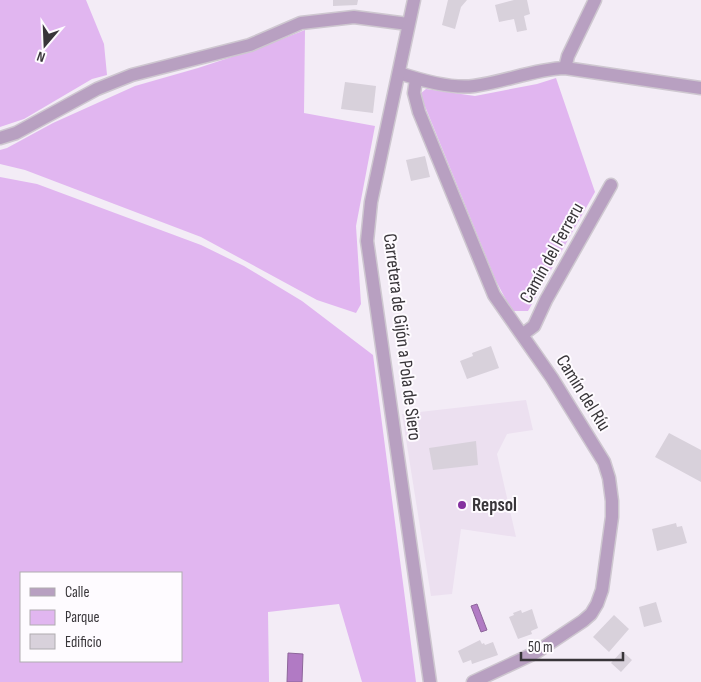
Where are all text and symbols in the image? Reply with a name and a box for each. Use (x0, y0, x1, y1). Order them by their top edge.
north arrow (20, 20, 70, 70)
text: N (35, 48, 47, 66)
street label: Camín del Ferreru (515, 199, 589, 307)
street label: Carretera de Gijón a Pola de Siero (378, 232, 426, 442)
street label: Camín del Ríu (551, 351, 615, 435)
place label: Repsol (472, 494, 517, 517)
marker: Repsol (456, 499, 468, 511)
legend (20, 572, 182, 662)
text: Calle (65, 583, 89, 602)
text: Parque (65, 608, 100, 627)
scale bar (521, 630, 624, 662)
text: Edificio (65, 633, 102, 652)
text: 50 m (528, 638, 553, 657)

